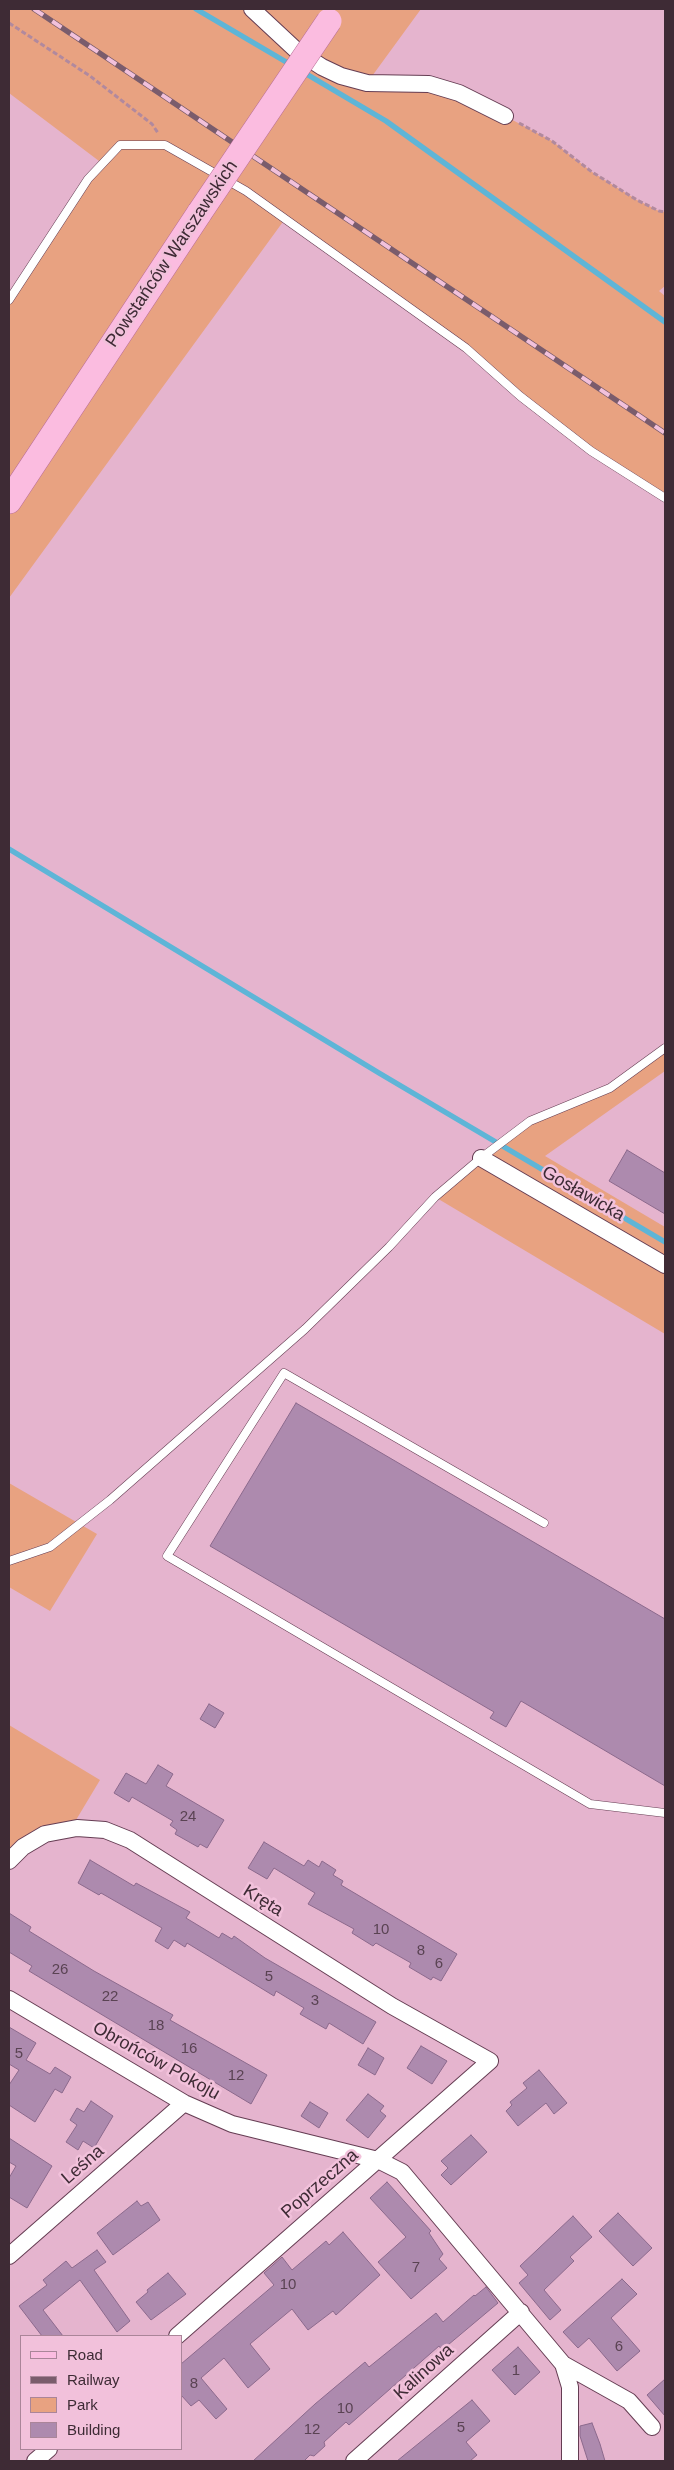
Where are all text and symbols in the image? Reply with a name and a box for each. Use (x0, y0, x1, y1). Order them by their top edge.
street label: Powstańców Warszawskich (101, 157, 243, 351)
street label: Gosławicka (538, 1162, 628, 1226)
house number: 24 (180, 1808, 196, 1826)
street label: Kręta (239, 1880, 287, 1922)
house number: 10 (373, 1921, 389, 1939)
house number: 8 (417, 1942, 425, 1960)
house number: 6 (435, 1955, 443, 1973)
house number: 26 (52, 1961, 68, 1979)
house number: 5 (265, 1968, 273, 1986)
house number: 22 (102, 1988, 118, 2006)
house number: 3 (311, 1992, 319, 2010)
street label: Obrońców Pokoju (89, 2017, 223, 2105)
house number: 18 (148, 2017, 164, 2035)
house number: 16 (181, 2040, 197, 2058)
house number: 5 (15, 2045, 23, 2063)
house number: 12 (228, 2067, 244, 2085)
street label: Leśna (57, 2141, 109, 2189)
street label: Poprzeczna (277, 2145, 363, 2223)
house number: 7 (412, 2259, 420, 2277)
house number: 10 (280, 2276, 296, 2294)
legend (20, 2335, 182, 2450)
house number: 6 (615, 2338, 623, 2356)
street label: Kalinowa (390, 2340, 458, 2404)
text: Road (67, 2346, 103, 2363)
house number: 1 (512, 2362, 520, 2380)
text: Railway (67, 2371, 120, 2388)
house number: 8 (190, 2375, 198, 2393)
text: Park (67, 2396, 98, 2413)
house number: 10 (337, 2400, 353, 2418)
house number: 5 (457, 2419, 465, 2437)
text: Building (67, 2421, 120, 2438)
house number: 12 (304, 2421, 320, 2439)

